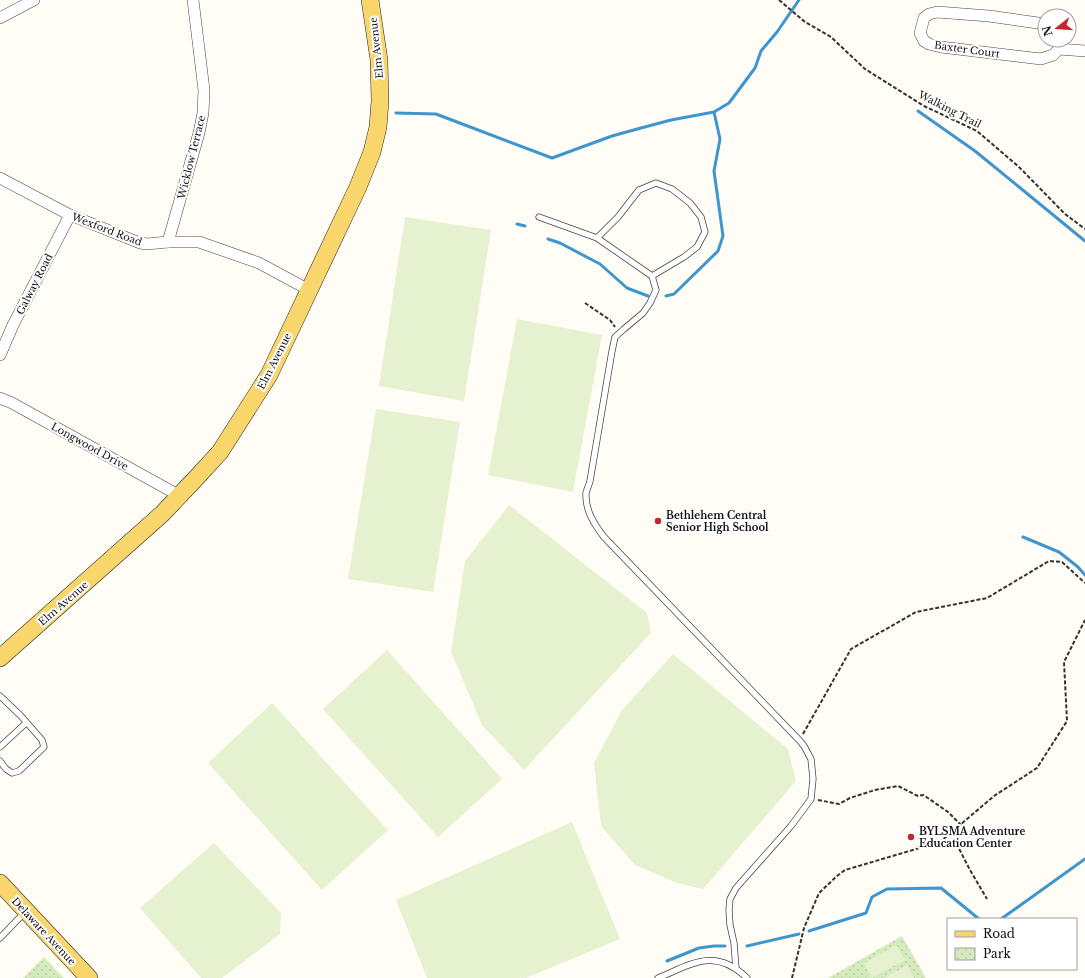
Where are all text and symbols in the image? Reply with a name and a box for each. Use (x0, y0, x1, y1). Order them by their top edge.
north arrow (1037, 8, 1077, 48)
street label: Elm Avenue (367, 16, 386, 79)
text: N (1039, 23, 1056, 38)
street label: Baxter Court (933, 38, 1001, 61)
street label: Walking Trail (915, 88, 983, 131)
street label: Wicklow Terrace (175, 114, 208, 201)
street label: Wexford Road (69, 210, 144, 249)
street label: Galway Road (14, 251, 56, 317)
street label: Elm Avenue (255, 331, 294, 392)
street label: Longwood Drive (49, 420, 131, 473)
place label: Bethlehem Central Senior High School (666, 509, 769, 534)
marker: Bethlehem Central Senior High School (653, 516, 663, 526)
street label: Elm Avenue (36, 578, 91, 629)
place label: BYLSMA Adventure Education Center (919, 825, 1026, 850)
marker: BYLSMA Adventure Education Center (906, 832, 916, 842)
street label: Delaware Avenue (9, 895, 79, 968)
legend (947, 918, 1077, 970)
text: Road (983, 926, 1015, 941)
text: Park (983, 946, 1011, 961)

